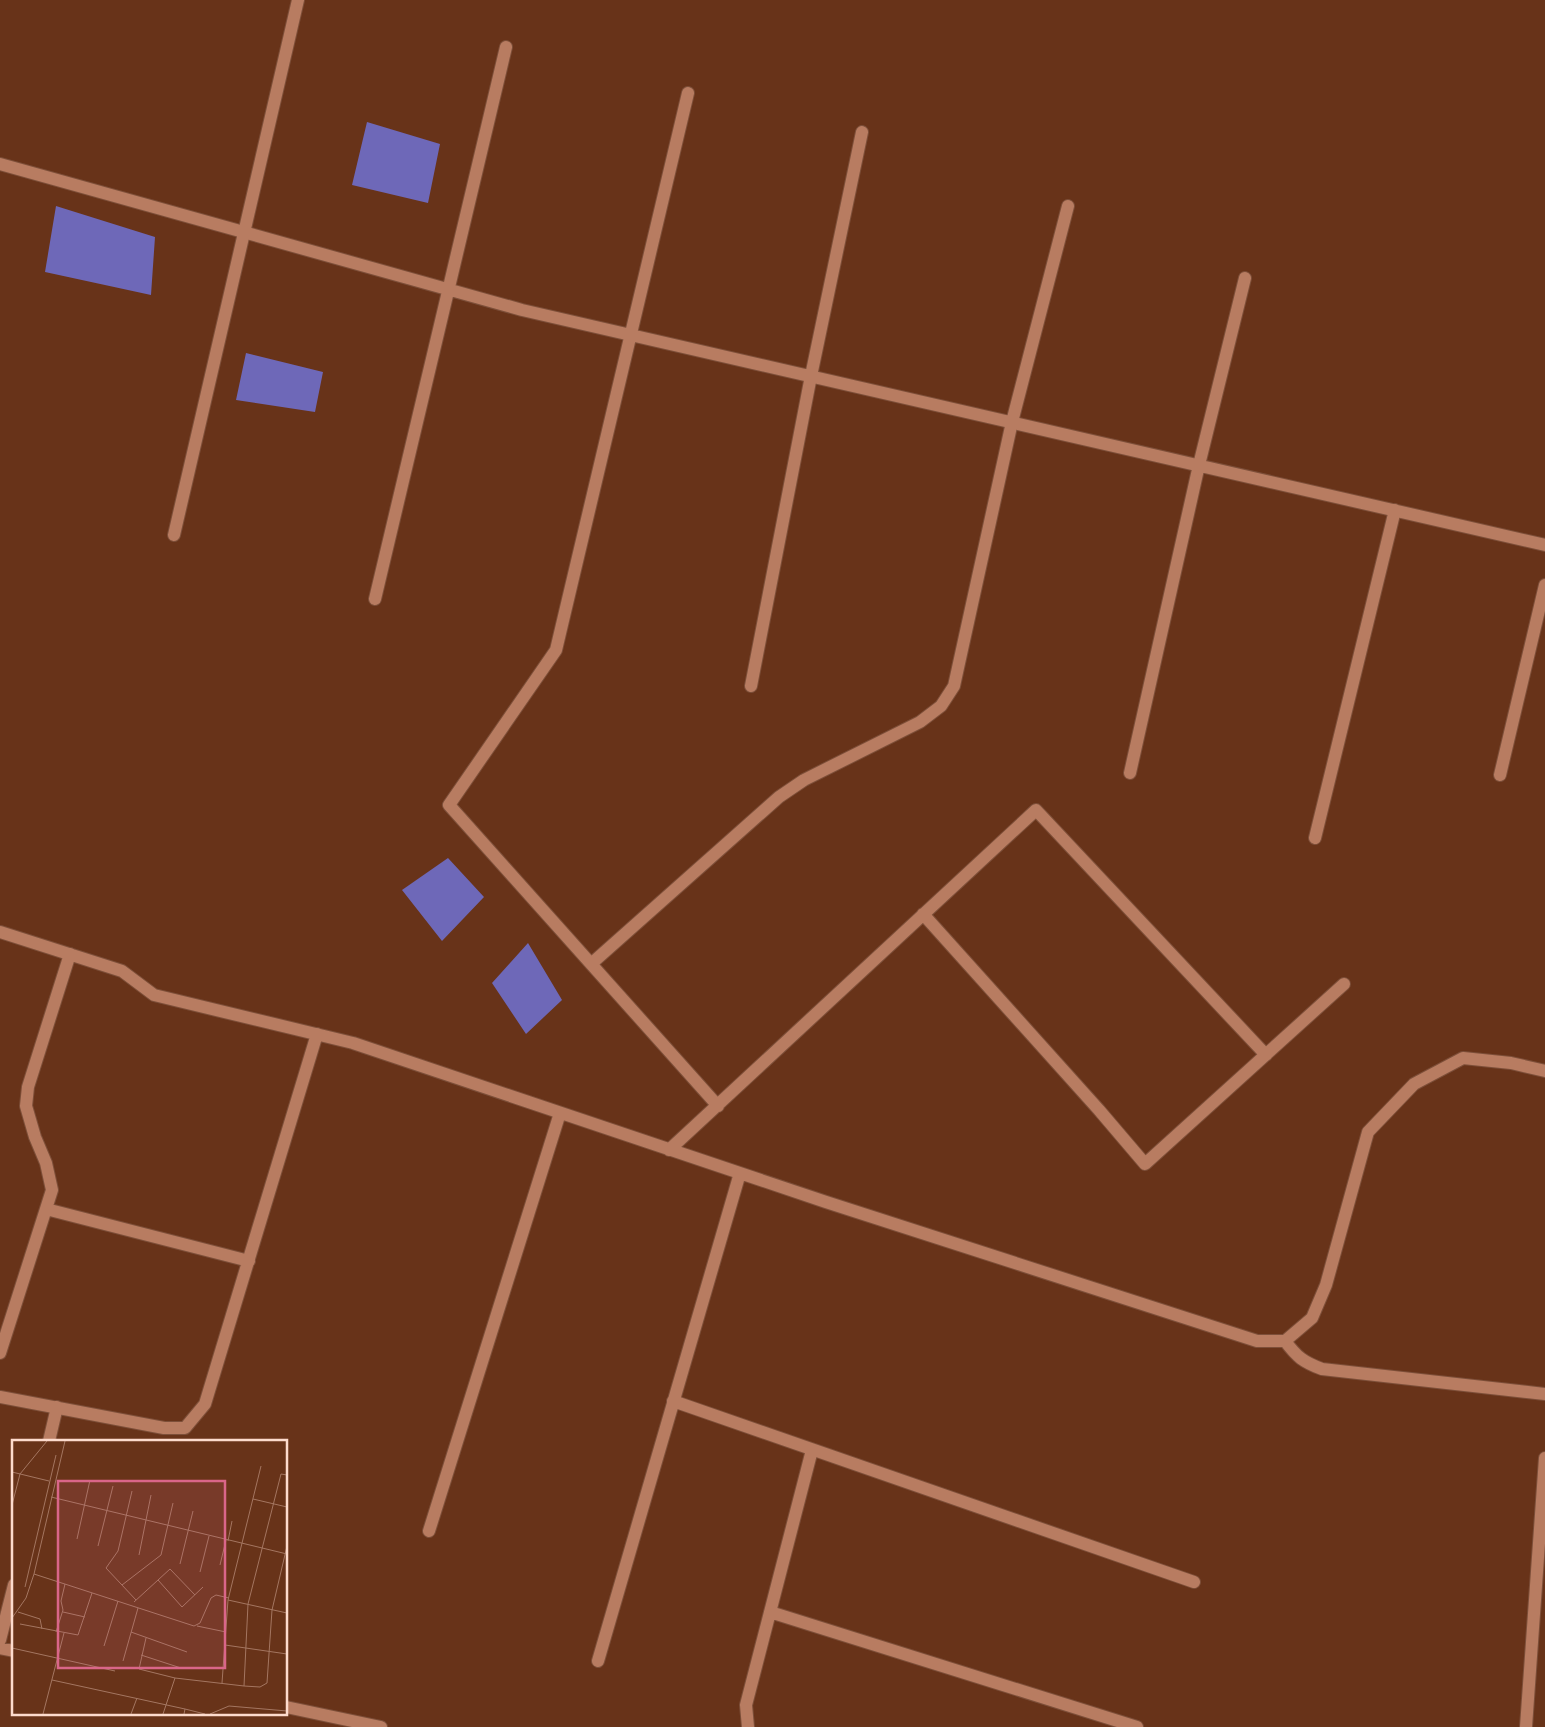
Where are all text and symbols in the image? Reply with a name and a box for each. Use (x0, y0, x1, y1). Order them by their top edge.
inset map (12, 1440, 288, 1714)

